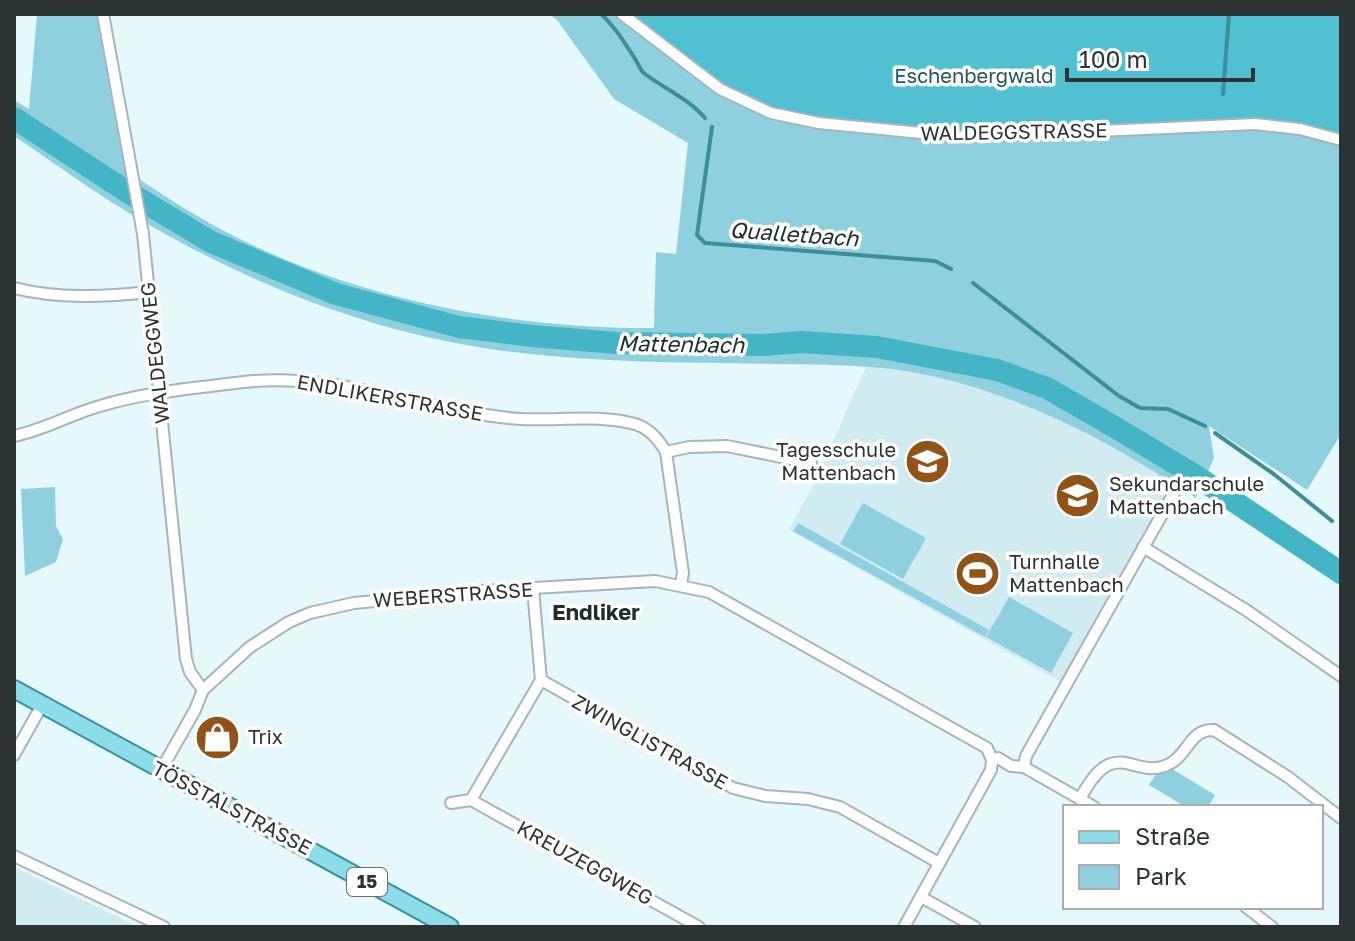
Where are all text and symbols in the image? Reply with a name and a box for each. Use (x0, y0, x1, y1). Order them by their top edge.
scale bar (1067, 32, 1253, 82)
text: 100 m (1079, 44, 1148, 73)
park label: Eschenbergwald (894, 63, 1054, 87)
street label: WALDEGGSTRASSE (920, 117, 1108, 145)
water label: Qualletbach (729, 216, 861, 252)
street label: WALDEGGWEG (135, 281, 173, 425)
water label: Mattenbach (618, 329, 746, 358)
street label: ENDLIKERSTRASSE (295, 369, 485, 425)
place label: Tagesschule Mattenbach (776, 437, 896, 484)
school or university icon: Tagesschule Mattenbach (903, 437, 951, 485)
school or university icon: Sekundarschule Mattenbach (1054, 471, 1102, 519)
place label: Sekundarschule Mattenbach (1109, 471, 1264, 518)
place label: Turnhalle Mattenbach (1009, 549, 1124, 596)
sports icon: Turnhalle Mattenbach (954, 550, 1002, 598)
street label: WEBERSTRASSE (372, 576, 534, 612)
district label: Endliker (552, 598, 640, 625)
street label: ZWINGLISTRASSE (569, 688, 732, 794)
shop icon: Trix (193, 713, 241, 761)
place label: Trix (248, 724, 283, 748)
street label: TÖSSTALSTRASSE (149, 755, 316, 859)
legend (1063, 805, 1323, 909)
street label: KREUZEGGWEG (513, 815, 658, 909)
text: Straße (1135, 821, 1210, 850)
text: Park (1135, 861, 1187, 890)
road number: 15 (347, 868, 387, 896)

